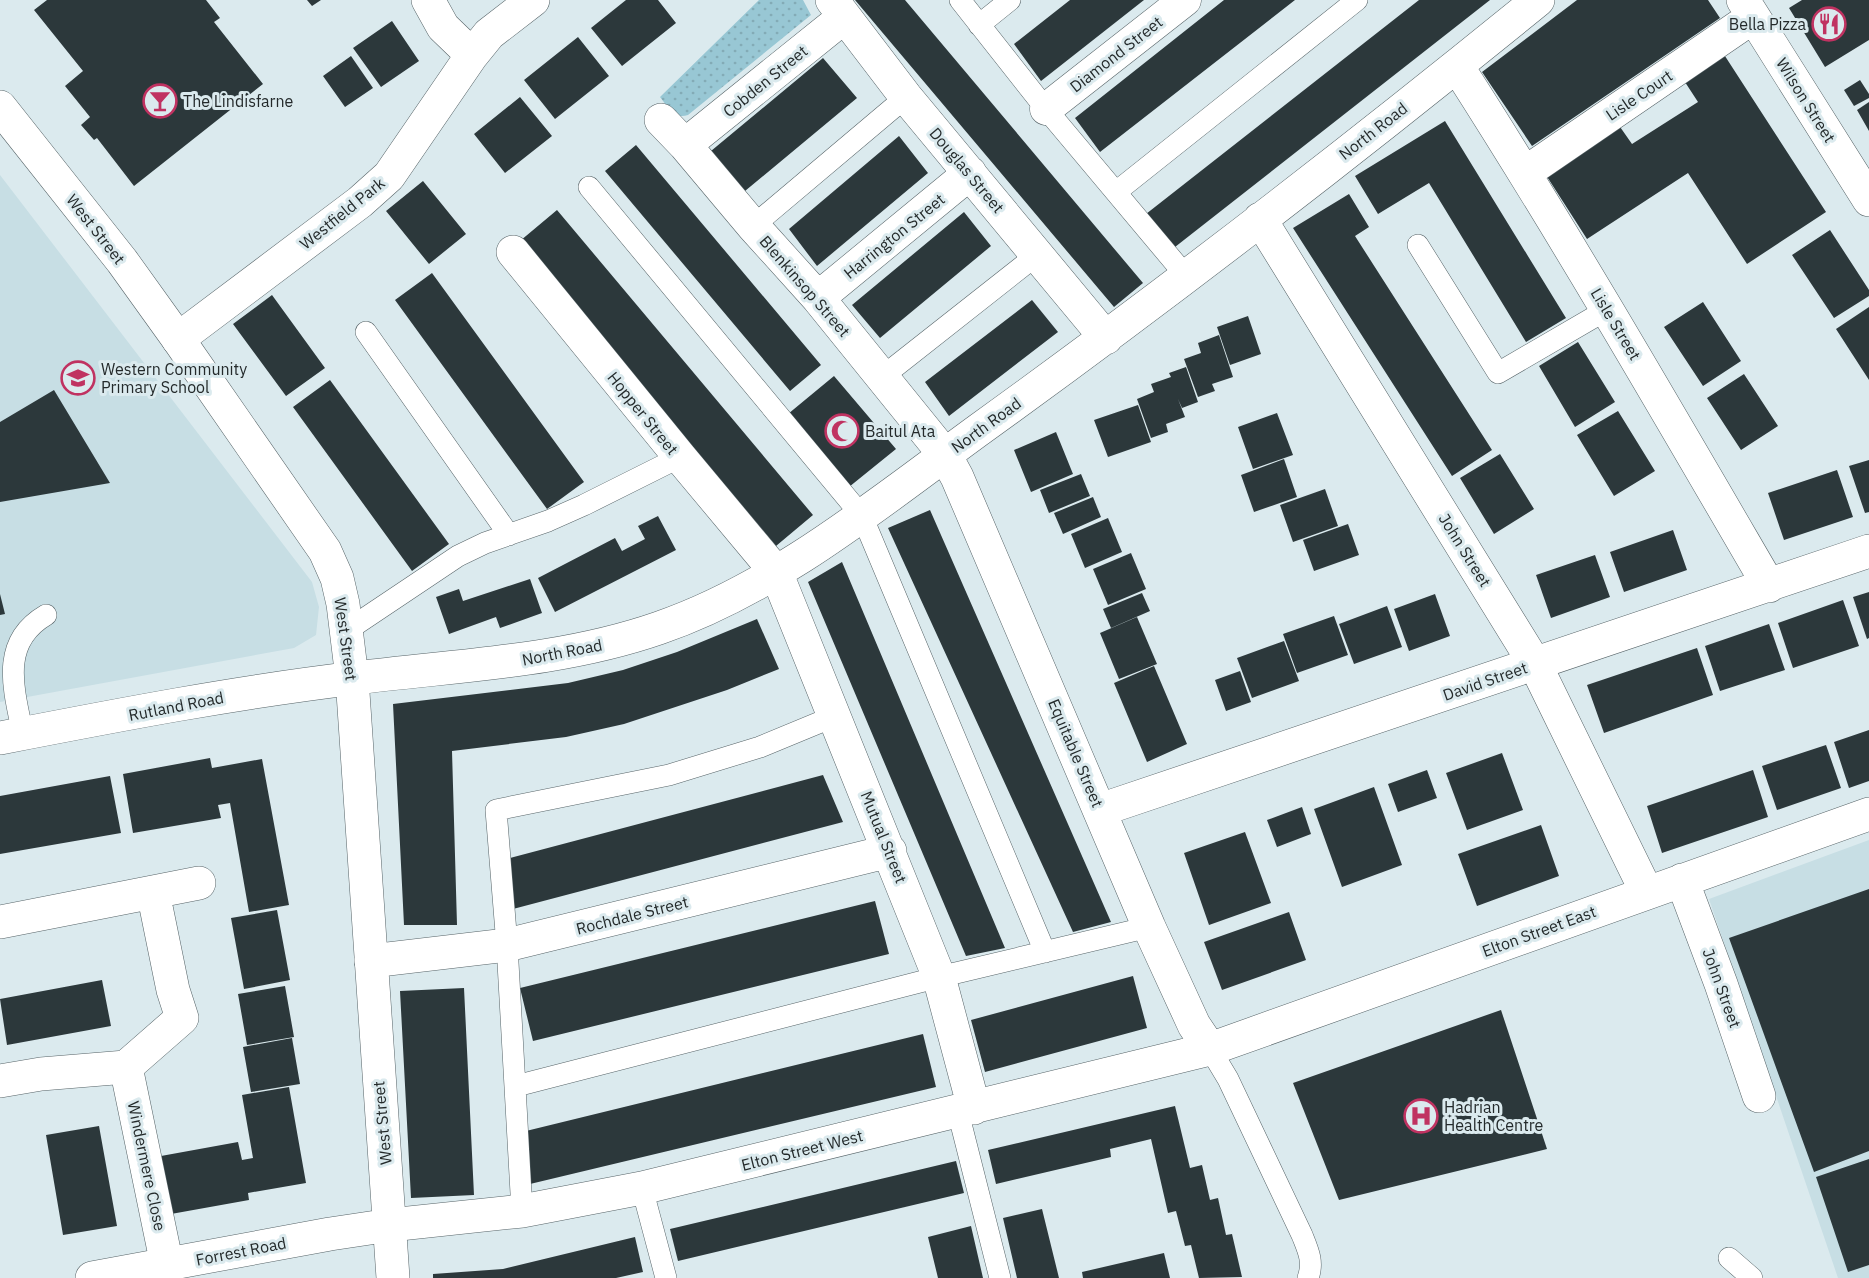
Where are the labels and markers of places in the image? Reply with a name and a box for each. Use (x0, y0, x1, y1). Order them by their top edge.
restaurant icon: Bella Pizza (1811, 6, 1847, 42)
place label: Bella Pizza (1729, 14, 1806, 34)
bar icon: The Lindisfarne (142, 83, 178, 119)
place label: The Lindisfarne (183, 91, 294, 111)
place label: Western Community Primary School (101, 359, 247, 397)
school or university icon: Western Community Primary School (60, 360, 96, 396)
mosque icon: Baitul Ata (824, 413, 860, 449)
place label: Baitul Ata (865, 421, 936, 441)
place label: Hadrian Health Centre (1444, 1097, 1544, 1135)
hospital icon: Hadrian Health Centre (1403, 1098, 1439, 1134)

